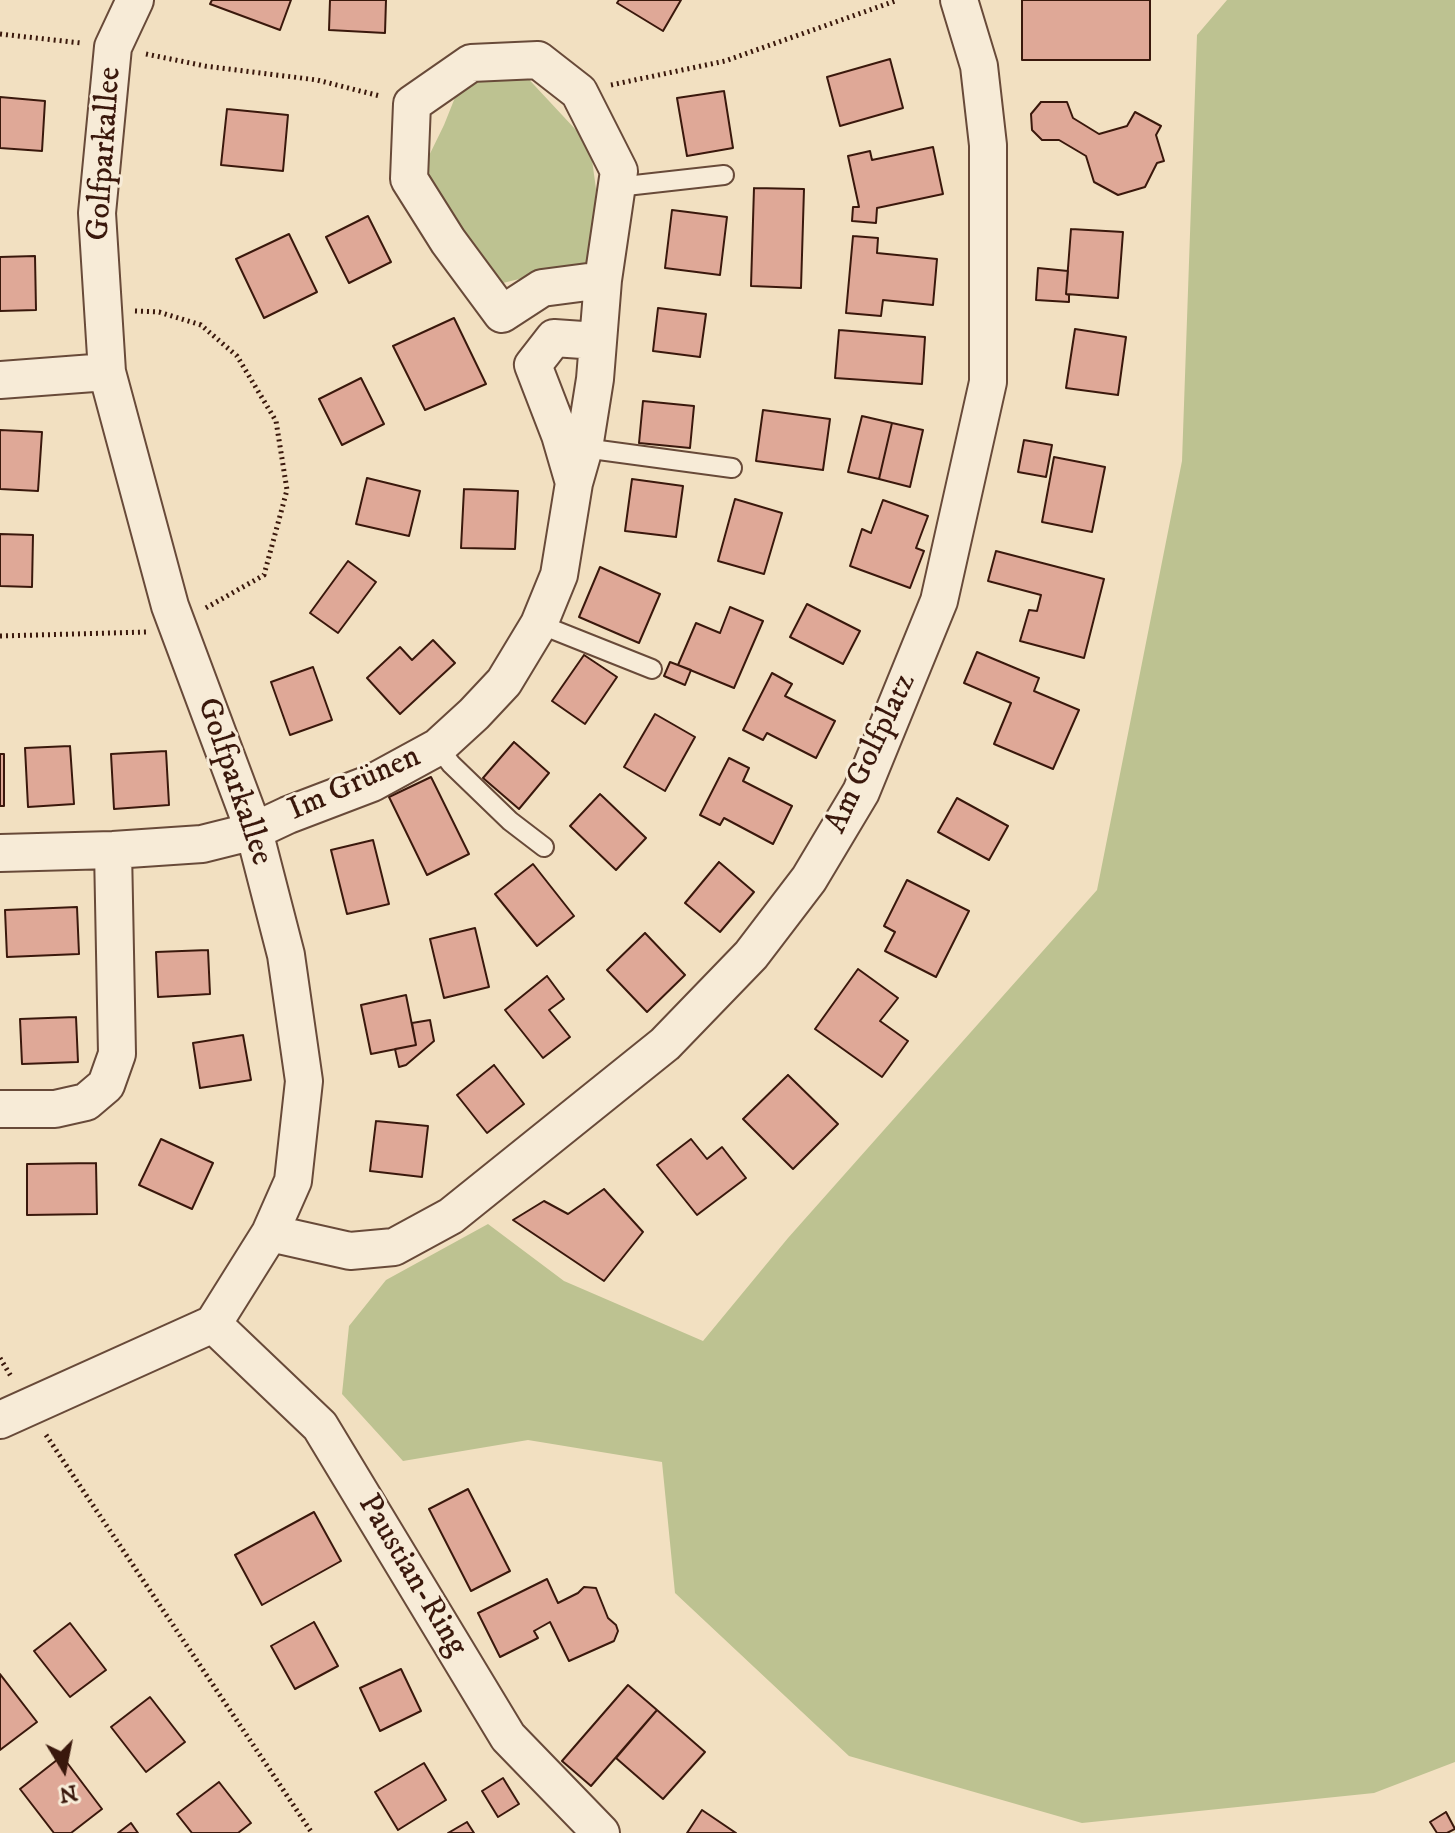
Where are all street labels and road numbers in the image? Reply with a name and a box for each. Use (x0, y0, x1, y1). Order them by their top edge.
street label: Golfparkallee (81, 66, 131, 242)
street label: Am Golfplatz (818, 668, 926, 840)
street label: Golfparkallee (187, 693, 279, 871)
street label: Im Grünen (283, 739, 427, 831)
street label: Paustian-Ring (348, 1488, 474, 1664)

